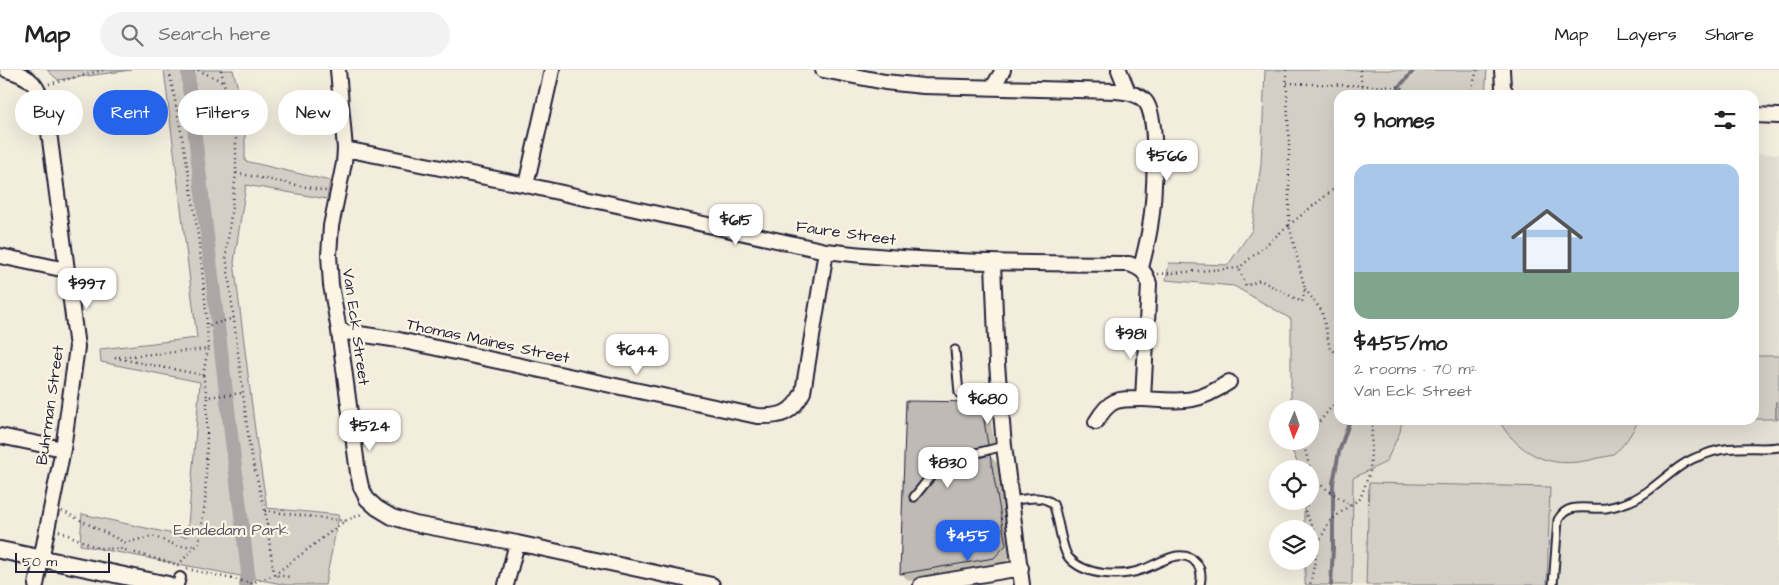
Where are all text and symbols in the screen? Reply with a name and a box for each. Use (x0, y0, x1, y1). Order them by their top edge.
search box (100, 12, 450, 57)
text: Map (25, 18, 70, 52)
icon: search (118, 21, 146, 49)
text: Search here (158, 21, 271, 48)
text: Map (1554, 22, 1588, 47)
text: Layers (1616, 22, 1677, 47)
text: Share (1705, 22, 1754, 47)
chip: Buy (15, 90, 83, 135)
chip: Rent (93, 90, 168, 135)
chip: Filters (178, 90, 268, 135)
chip: New (278, 90, 349, 135)
text: 9 homes (1354, 106, 1435, 135)
icon: filters (1711, 106, 1739, 134)
pin: $566 (1137, 140, 1197, 182)
text: $566 (1147, 145, 1187, 167)
icon: home (1502, 196, 1592, 286)
pin: $615 (706, 204, 766, 246)
text: $615 (720, 209, 752, 231)
street label: Faure Street (795, 215, 898, 251)
street label: Van Eck Street (337, 267, 375, 387)
pin: $997 (57, 268, 117, 310)
text: $997 (69, 273, 105, 295)
street label: Thomas Maines Street (404, 313, 572, 369)
pin: $981 (1101, 318, 1161, 360)
text: $981 (1116, 323, 1146, 345)
text: $455/mo (1354, 329, 1447, 358)
pin: $644 (607, 334, 667, 376)
text: $644 (617, 339, 657, 361)
street label: Buhrman Street (31, 343, 69, 466)
text: 2 rooms · 70 m² (1354, 358, 1477, 380)
text: Van Eck Street (1354, 380, 1472, 402)
pin: $680 (958, 382, 1018, 425)
text: $680 (968, 388, 1008, 410)
north arrow (1269, 400, 1319, 450)
map controls (1269, 400, 1319, 570)
pin: $524 (340, 410, 400, 452)
text: $524 (350, 415, 390, 437)
pin: $830 (918, 446, 978, 489)
text: $830 (929, 452, 967, 474)
button: locate (1269, 460, 1319, 510)
park label: Eendedam Park (173, 519, 289, 541)
pin: $455 (938, 520, 998, 562)
button: layers (1269, 520, 1319, 570)
text: $455 (947, 525, 989, 547)
scale bar (15, 550, 110, 573)
text: 50 m (22, 552, 57, 572)

